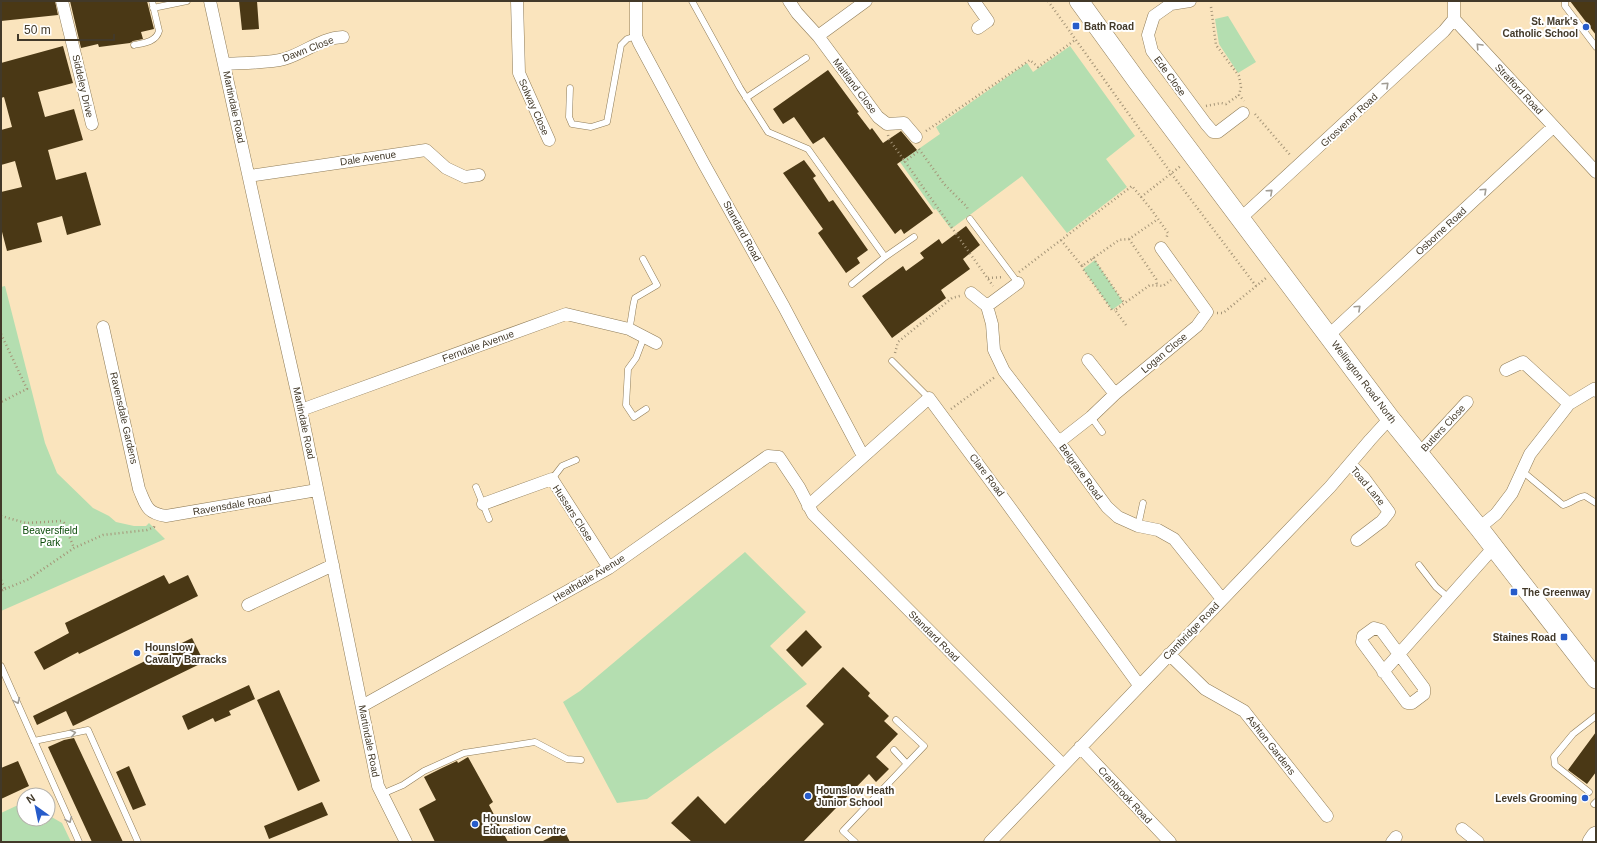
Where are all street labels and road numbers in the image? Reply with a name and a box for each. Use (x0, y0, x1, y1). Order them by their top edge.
street label: Dawn Close (281, 34, 336, 64)
street label: Siddeley Drive (70, 53, 96, 119)
street label: Ede Close (1152, 54, 1188, 98)
street label: Maitland Close (831, 56, 880, 116)
street label: Strafford Road (1493, 62, 1545, 116)
street label: Martindale Road (221, 70, 247, 144)
street label: Solway Close (517, 77, 552, 137)
street label: Grosvenor Road (1318, 91, 1380, 149)
street label: Dale Avenue (339, 149, 397, 167)
street label: Standard Road (721, 199, 763, 263)
street label: Osborne Road (1413, 205, 1469, 257)
street label: Ferndale Avenue (441, 328, 516, 364)
street label: Logan Close (1139, 330, 1189, 375)
street label: Wellington Road North (1329, 339, 1399, 425)
street label: Ravensdale Gardens (108, 371, 140, 465)
street label: Martindale Road (291, 386, 317, 460)
street label: Butlers Close (1419, 402, 1468, 453)
street label: Belgrave Road (1057, 442, 1105, 502)
street label: Clare Road (967, 451, 1007, 499)
street label: Toad Lane (1349, 465, 1388, 508)
street label: Hussars Close (551, 483, 596, 544)
street label: Ravensdale Road (192, 493, 272, 517)
street label: Heathdale Avenue (551, 552, 627, 604)
street label: Cambridge Road (1161, 600, 1221, 662)
street label: Standard Road (906, 608, 962, 664)
street label: Martindale Road (357, 704, 381, 778)
street label: Ashton Gardens (1244, 713, 1298, 777)
street label: Cranbrook Road (1096, 764, 1154, 826)

